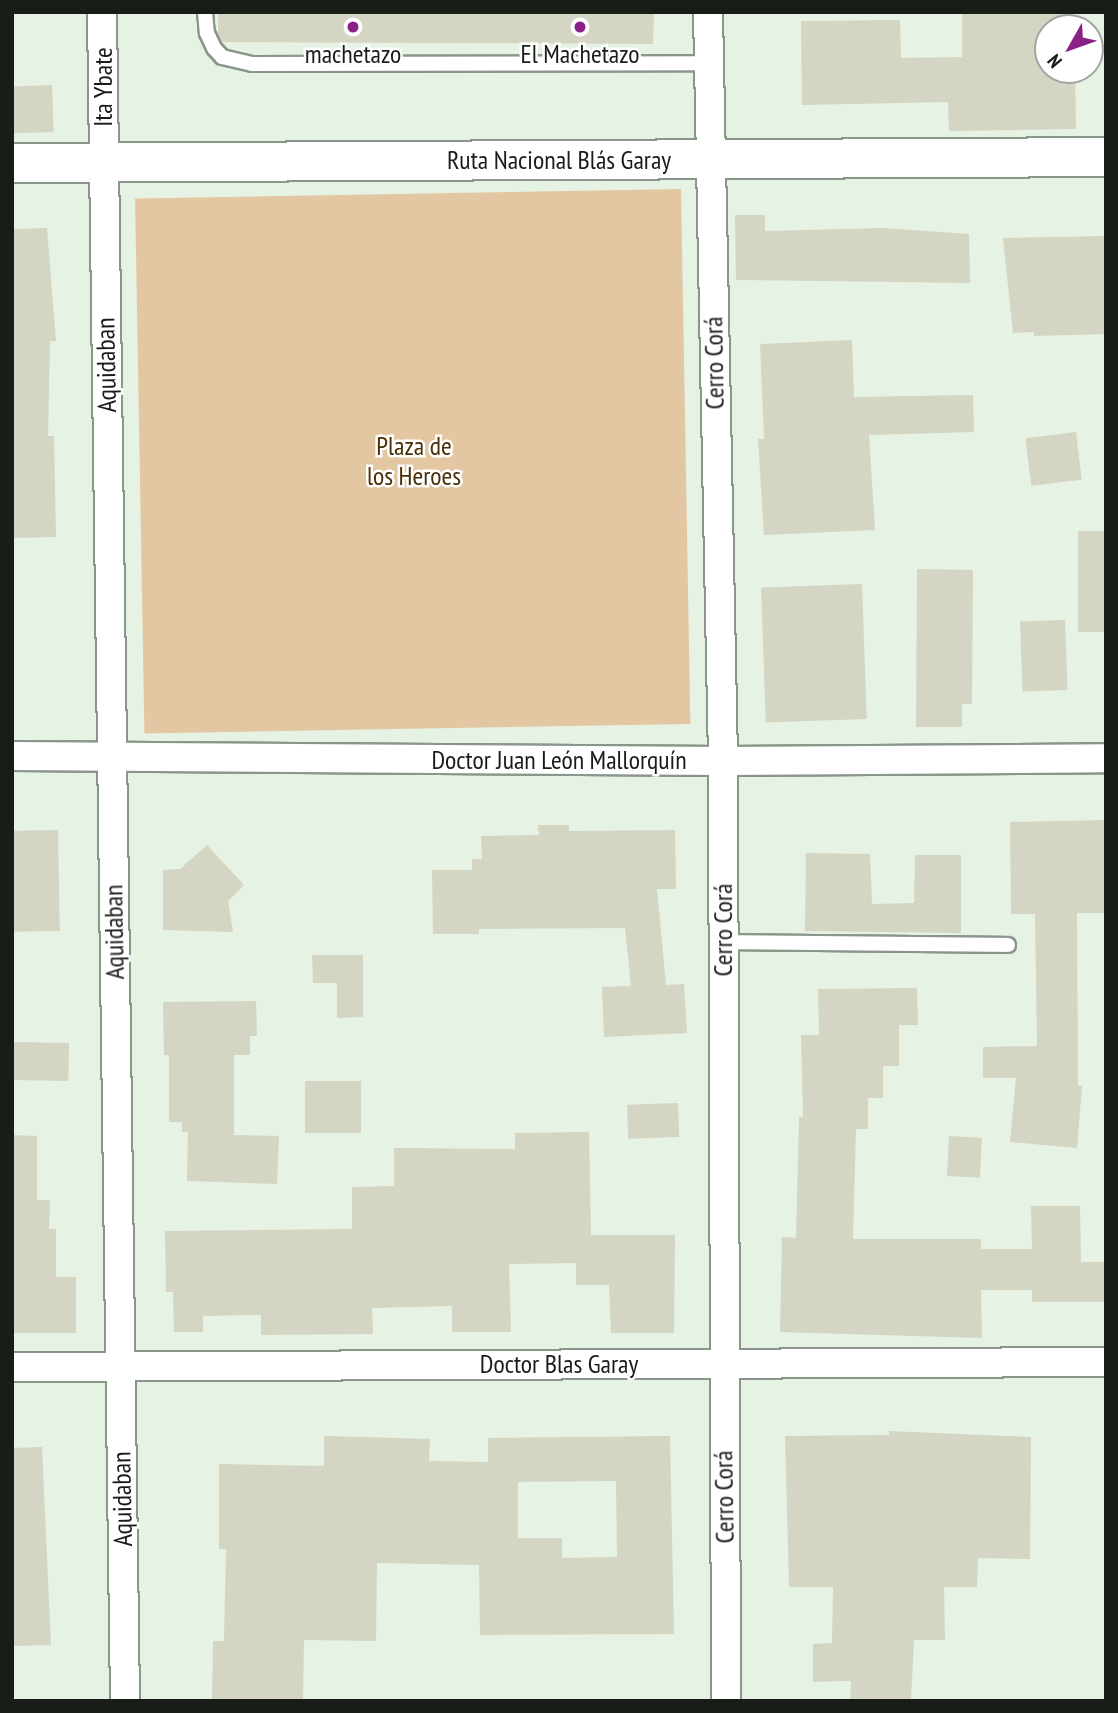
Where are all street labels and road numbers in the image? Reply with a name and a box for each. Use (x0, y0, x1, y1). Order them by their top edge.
street label: Ita Ybate (87, 47, 119, 127)
street label: Ruta Nacional Blás Garay (447, 144, 671, 176)
street label: Cerro Corá (698, 316, 730, 410)
street label: Aquidaban (90, 317, 122, 413)
street label: Doctor Juan León Mallorquín (431, 744, 687, 776)
street label: Aquidaban (98, 884, 130, 980)
street label: Cerro Corá (707, 884, 739, 976)
street label: Doctor Blas Garay (480, 1348, 638, 1380)
street label: Cerro Corá (708, 1450, 740, 1544)
street label: Aquidaban (106, 1451, 138, 1547)

